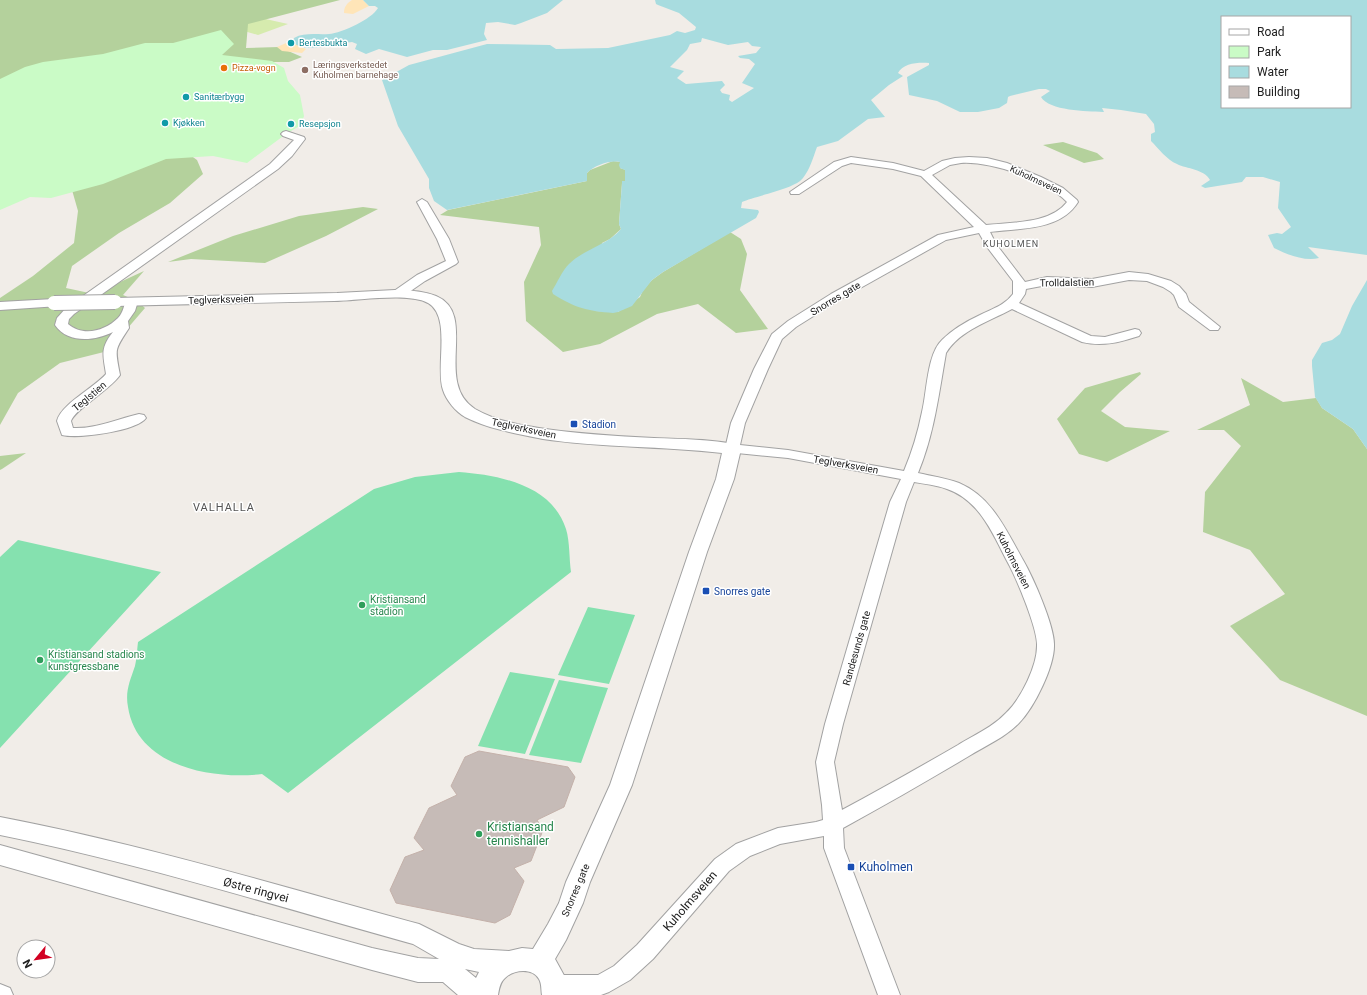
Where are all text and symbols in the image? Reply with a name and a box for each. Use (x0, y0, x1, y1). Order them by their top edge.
legend (1221, 16, 1351, 108)
text: Road (1257, 25, 1285, 39)
marker: Bertesbukta (286, 38, 296, 48)
place label: Bertesbukta (299, 38, 348, 48)
text: Park (1257, 45, 1282, 59)
place label: Læringsverkstedet Kuholmen barnehage (313, 60, 398, 80)
marker: Pizza-vogn (219, 63, 229, 73)
place label: Pizza-vogn (232, 63, 276, 73)
marker: Læringsverkstedet Kuholmen barnehage (300, 65, 310, 75)
text: Water (1257, 65, 1288, 79)
text: Building (1257, 85, 1300, 99)
marker: Sanitærbygg (181, 92, 191, 102)
place label: Sanitærbygg (194, 92, 244, 102)
marker: Kjøkken (160, 118, 170, 128)
place label: Kjøkken (173, 118, 205, 128)
marker: Resepsjon (286, 119, 296, 129)
place label: Resepsjon (299, 119, 341, 129)
street label: Kuholmsveien (1008, 164, 1064, 196)
district label: KUHOLMEN (983, 239, 1039, 249)
street label: Trolldalstien (1040, 277, 1094, 288)
street label: Snorres gate (808, 279, 862, 318)
street label: Teglverksveien (188, 293, 254, 306)
street label: Teglstien (70, 379, 108, 414)
street label: Teglverksveien (491, 416, 557, 441)
marker: Stadion (569, 419, 579, 429)
place label: Stadion (582, 419, 616, 430)
street label: Teglverksveien (813, 453, 879, 476)
district label: VALHALLA (193, 501, 255, 514)
street label: Kuholmsveien (994, 530, 1033, 591)
marker: Snorres gate (701, 586, 711, 596)
place label: Snorres gate (714, 586, 770, 597)
place label: Kristiansand stadion (370, 594, 426, 617)
marker: Kristiansand stadion (357, 600, 367, 610)
street label: Randesunds gate (841, 610, 872, 687)
place label: Kristiansand stadions kunstgressbane (48, 649, 145, 672)
marker: Kristiansand stadions kunstgressbane (35, 655, 45, 665)
place label: Kristiansand tennishaller (487, 820, 554, 848)
marker: Kristiansand tennishaller (474, 829, 484, 839)
place label: Kuholmen (859, 860, 913, 874)
street label: Snorres gate (559, 862, 592, 918)
marker: Kuholmen (846, 862, 856, 872)
street label: Kuholmsveien (660, 868, 720, 934)
street label: Østre ringvei (222, 875, 290, 905)
north arrow (16, 939, 56, 979)
text: N (20, 957, 35, 970)

